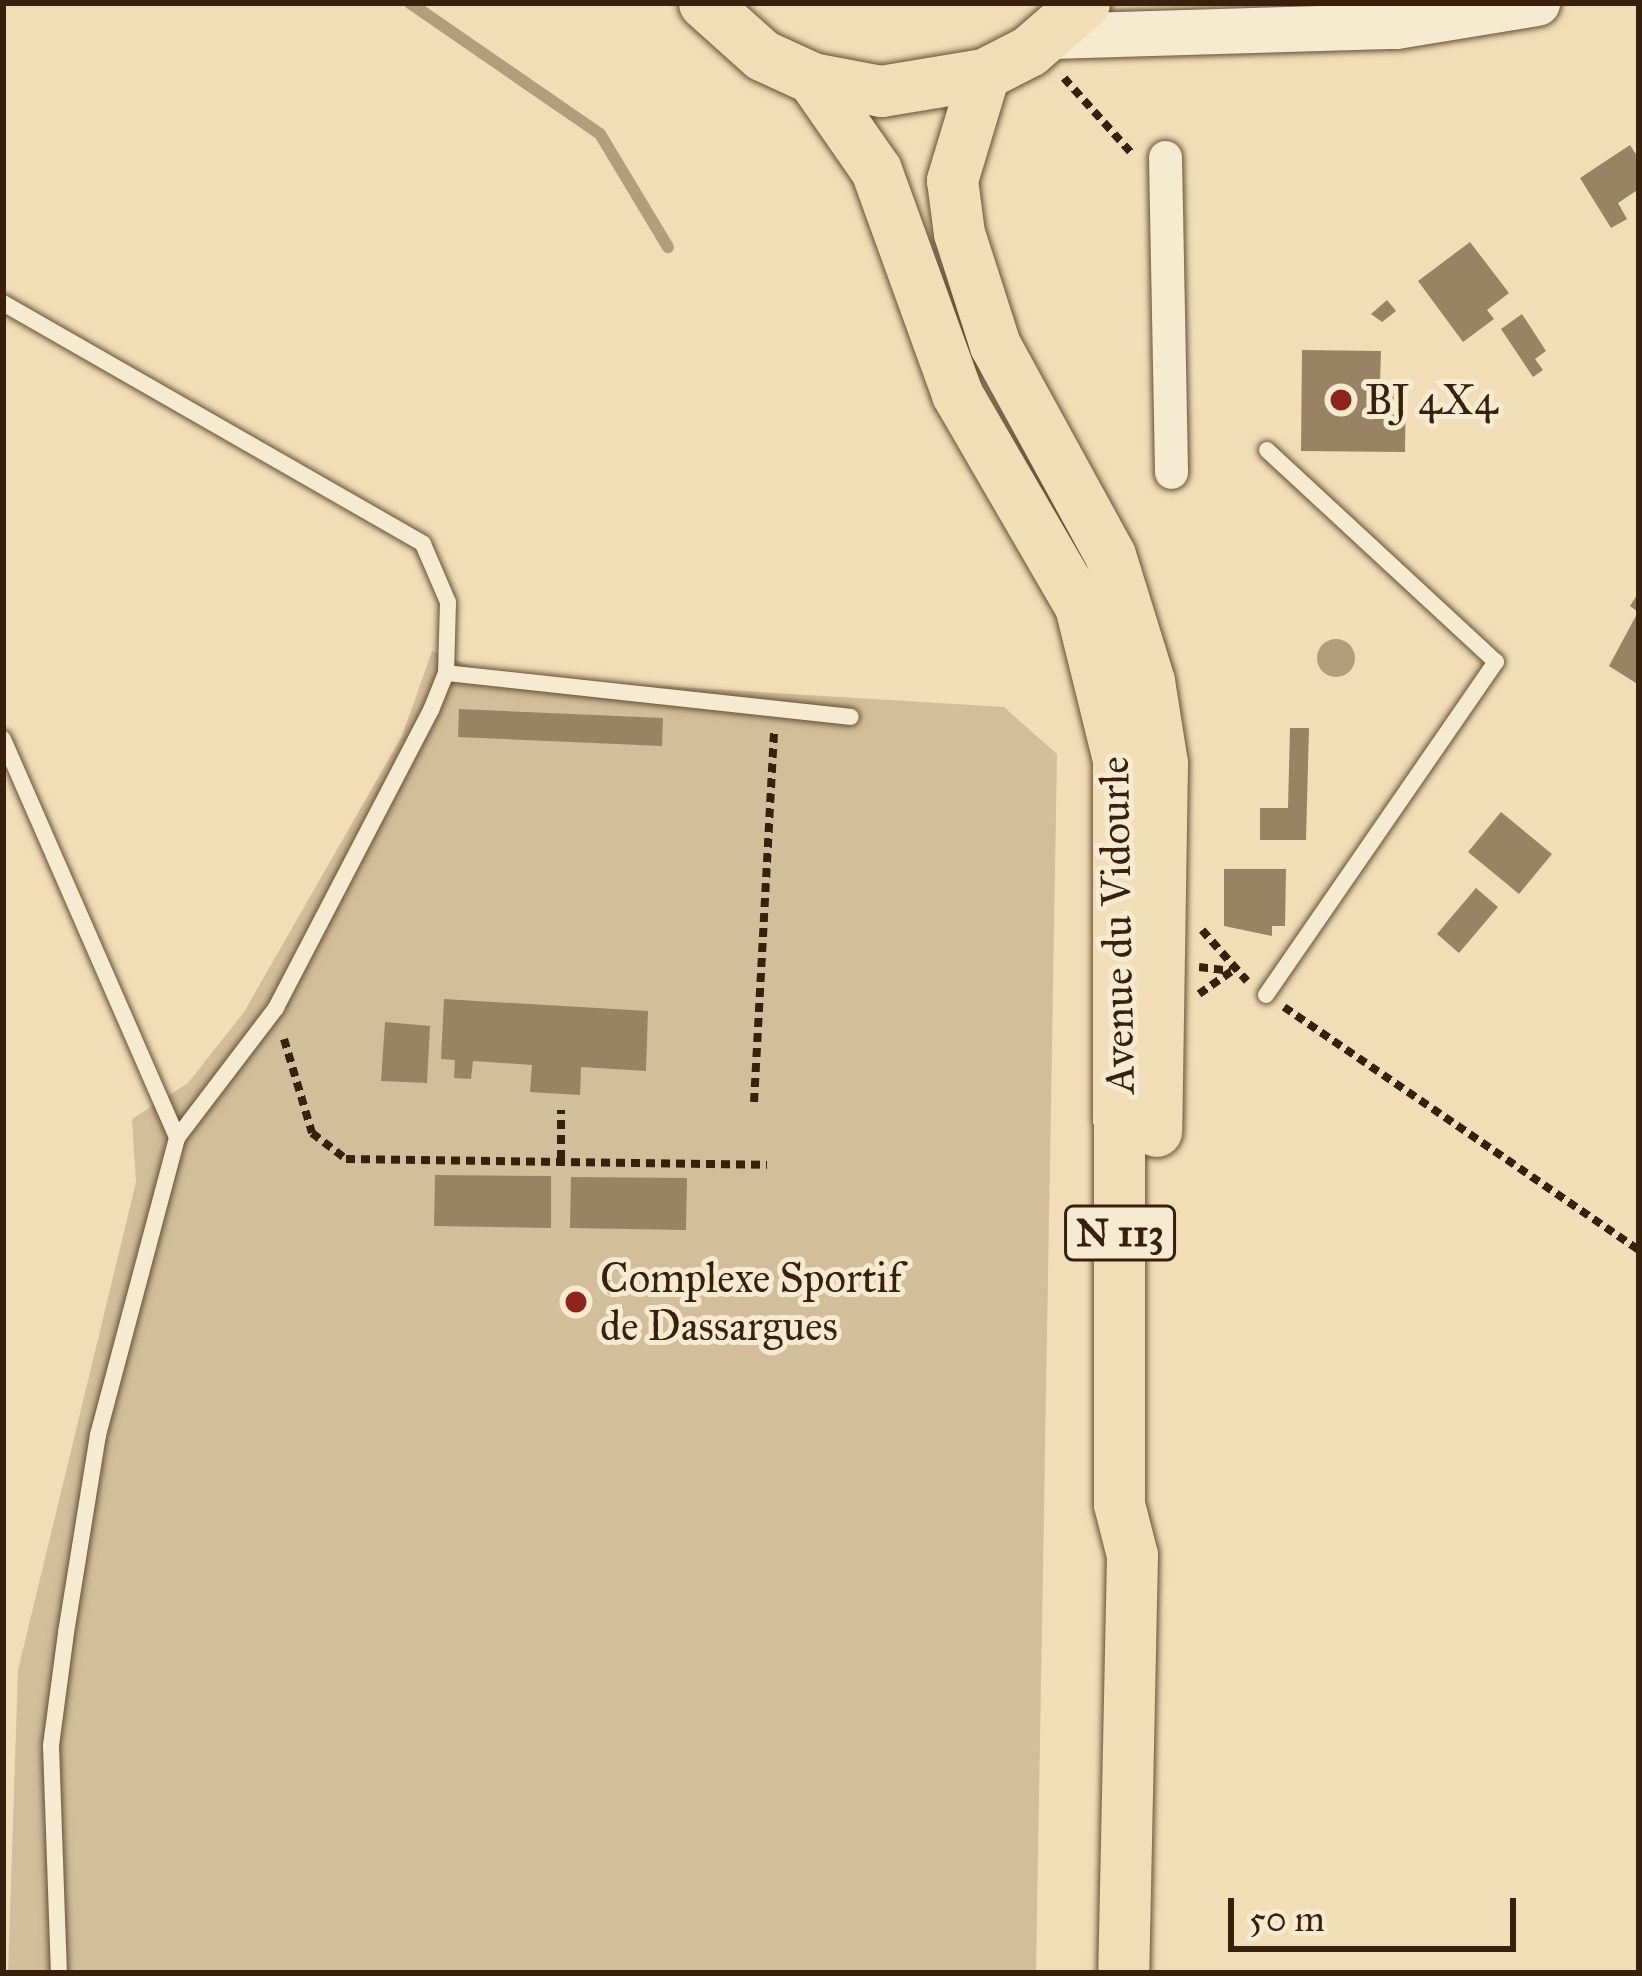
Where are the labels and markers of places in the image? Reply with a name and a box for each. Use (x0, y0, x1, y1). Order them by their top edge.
place label: BJ 4X4 (1365, 375, 1498, 425)
marker: BJ 4X4 (1328, 387, 1354, 413)
place label: Complexe Sportif de Dassargues (600, 1253, 902, 1352)
marker: Complexe Sportif de Dassargues (563, 1289, 589, 1315)

